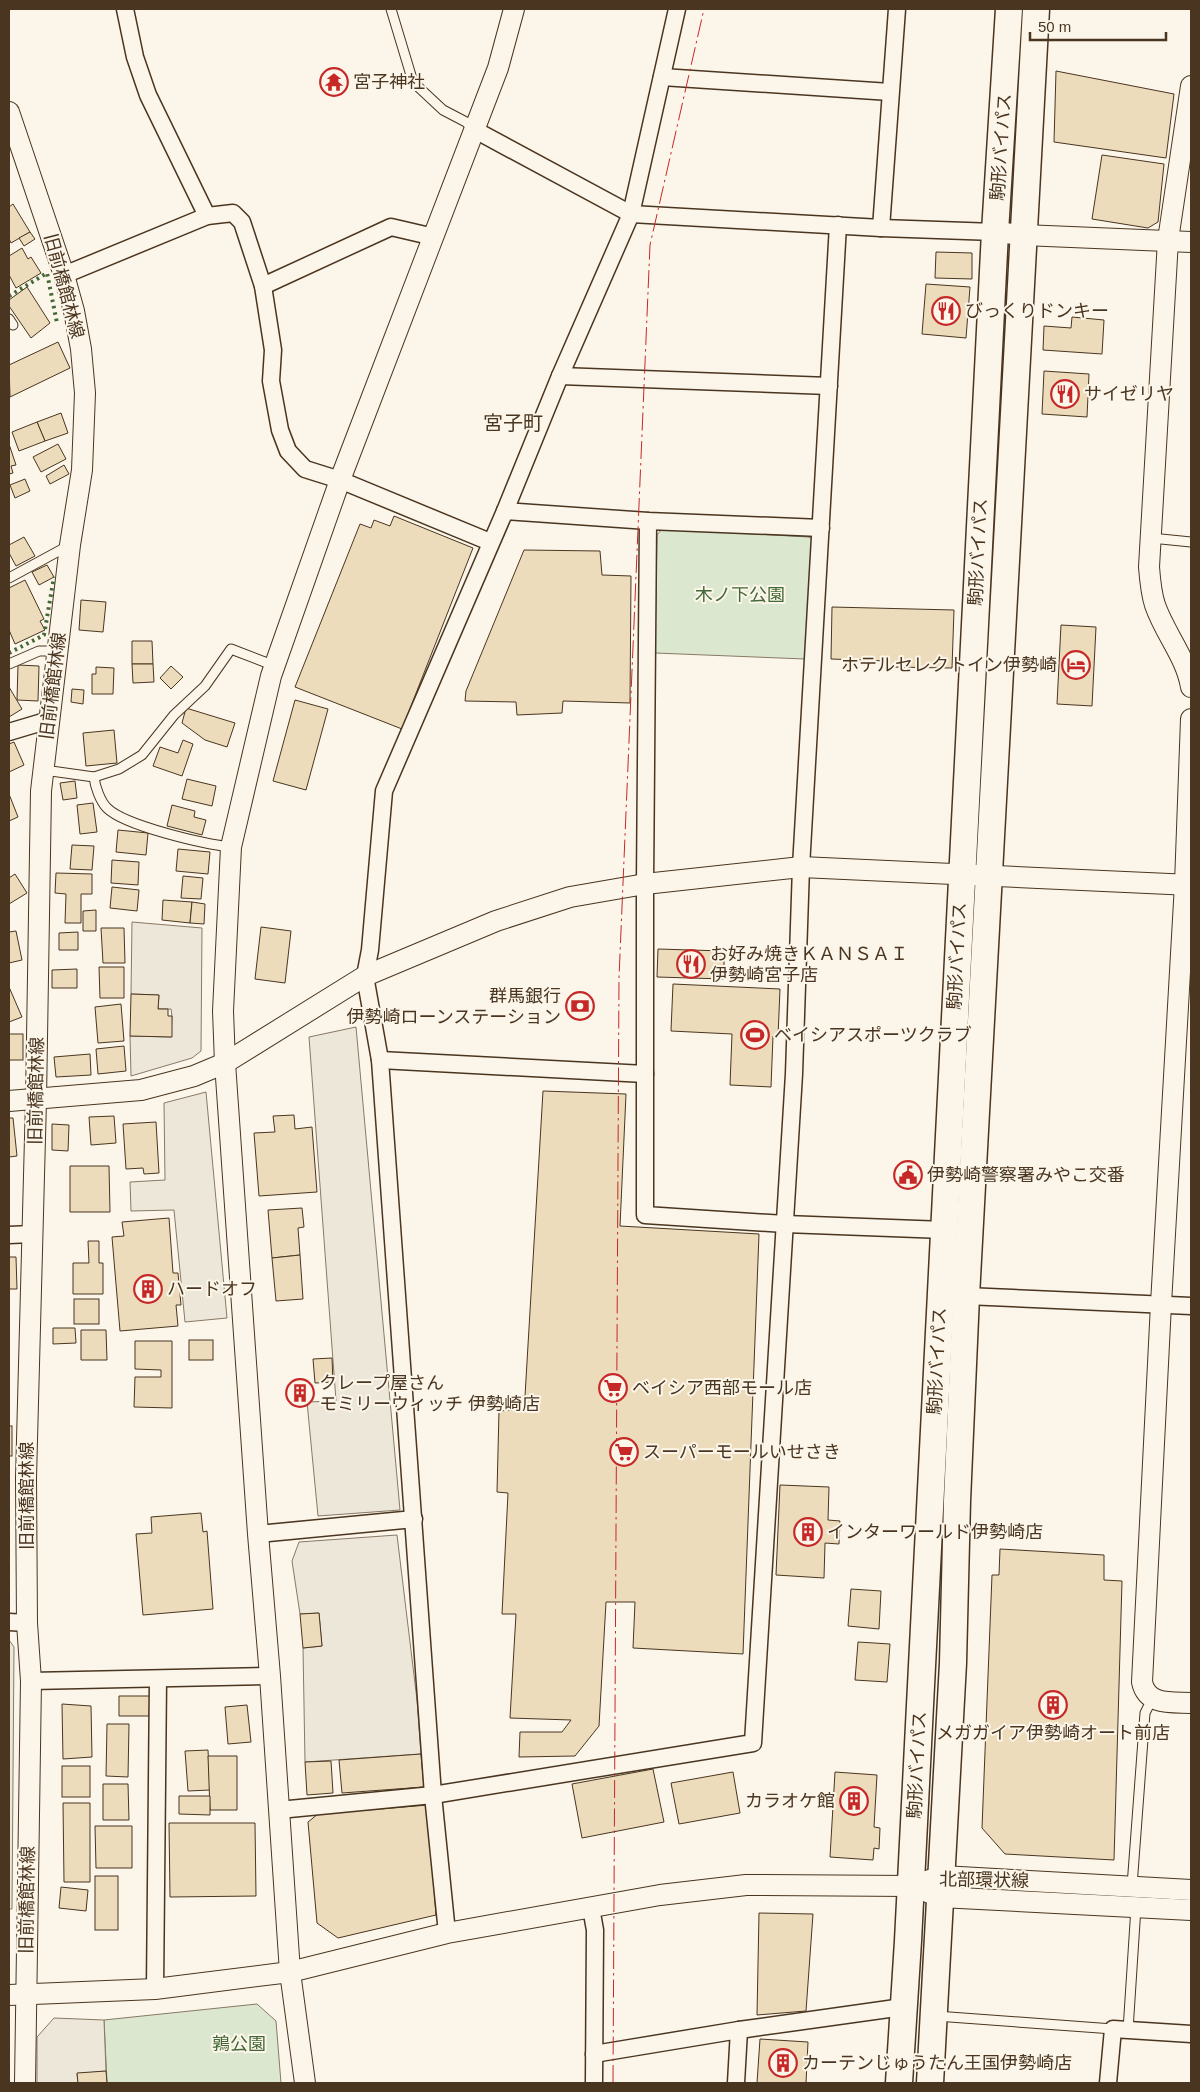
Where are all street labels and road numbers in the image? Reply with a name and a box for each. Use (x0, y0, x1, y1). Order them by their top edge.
street label: 駒形バイパス (987, 93, 1015, 201)
street label: 旧前橋館林線 (40, 231, 88, 341)
street label: 駒形バイパス (965, 498, 991, 606)
street label: 旧前橋館林線 (36, 631, 70, 741)
street label: 駒形バイパス (944, 902, 970, 1010)
street label: 旧前橋館林線 (25, 1037, 47, 1145)
street label: 駒形バイパス (924, 1307, 950, 1415)
street label: 旧前橋館林線 (17, 1442, 37, 1550)
street label: 駒形バイパス (904, 1711, 930, 1819)
street label: 旧前橋館林線 (16, 1846, 38, 1954)
street label: 北部環状線 (939, 1869, 1029, 1891)

